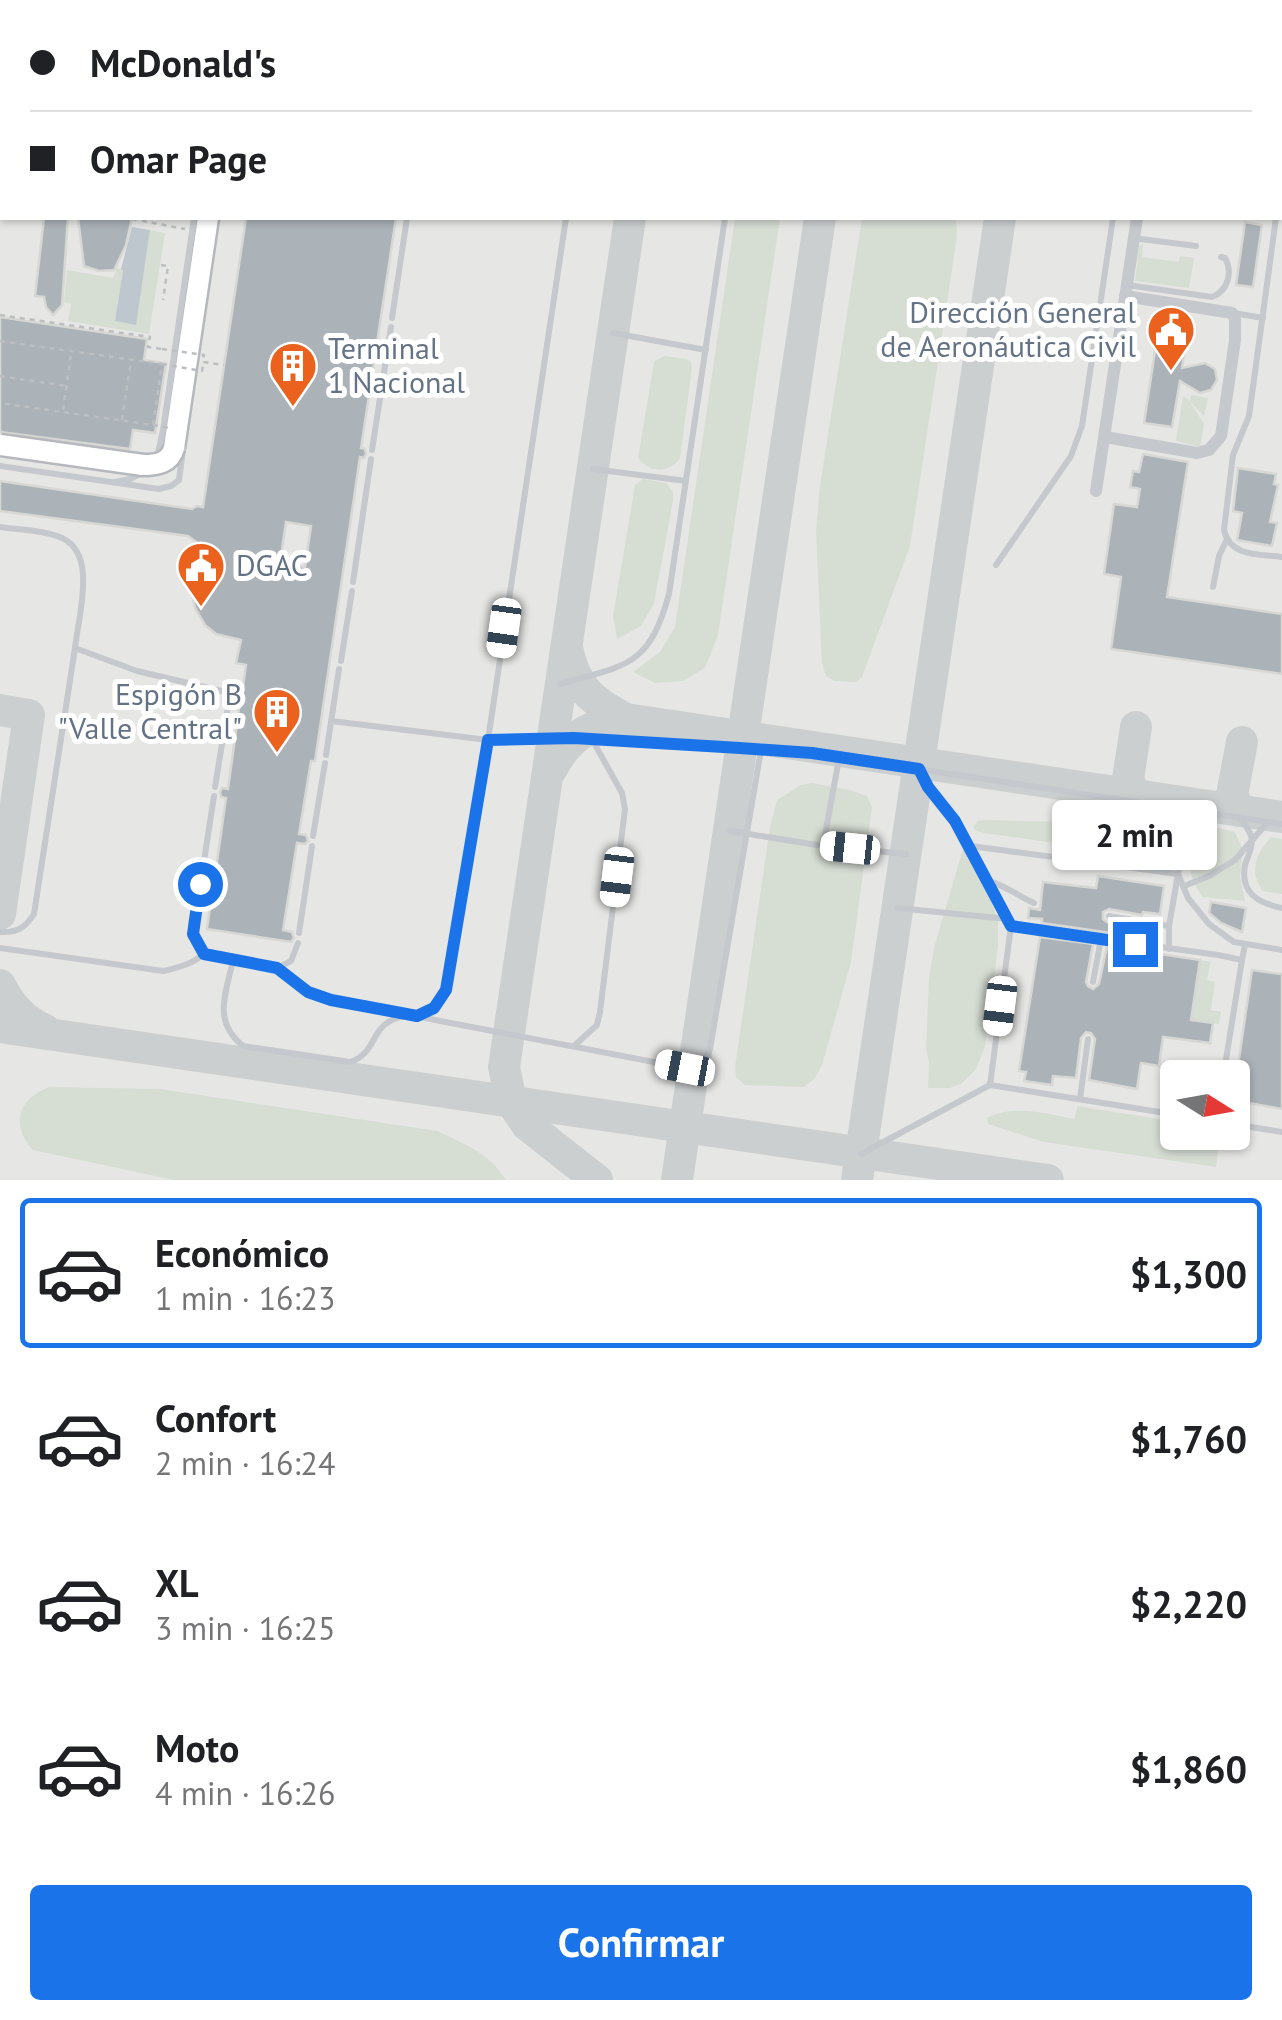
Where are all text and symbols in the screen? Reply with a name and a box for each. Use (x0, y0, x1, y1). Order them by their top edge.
text: McDonald's (90, 38, 276, 87)
text: Omar Page (90, 134, 267, 183)
place label: Dirección General de Aeronáutica Civil (880, 292, 1136, 365)
public building icon: Dirección General de Aeronáutica Civil (1145, 304, 1197, 372)
place label: Terminal 1 Nacional (328, 328, 465, 401)
building icon: Terminal 1 Nacional (267, 340, 319, 408)
public building icon: DGAC (175, 540, 227, 608)
place label: DGAC (236, 545, 308, 584)
car (485, 596, 523, 660)
place label: Espigón B "Valle Central" (58, 674, 242, 747)
building icon: Espigón B "Valle Central" (251, 686, 303, 754)
callout: 2 min (1052, 799, 1218, 869)
text: 2 min (1095, 814, 1174, 856)
car (819, 830, 881, 866)
car (598, 845, 636, 909)
route start (178, 862, 223, 907)
route end (1113, 922, 1158, 967)
car (981, 974, 1019, 1038)
car (653, 1048, 717, 1088)
north arrow (1160, 1060, 1250, 1150)
map controls (1160, 1060, 1250, 1150)
icon: car (35, 1228, 125, 1318)
text: Económico (155, 1228, 329, 1277)
text: $1,300 (1130, 1249, 1247, 1298)
text: 1 min · 16:23 (155, 1277, 335, 1319)
icon: car (35, 1393, 125, 1483)
text: Confort (155, 1393, 276, 1442)
text: $1,760 (1130, 1414, 1247, 1463)
text: 2 min · 16:24 (155, 1442, 335, 1484)
icon: car (35, 1558, 125, 1648)
text: XL (155, 1558, 199, 1607)
text: $2,220 (1130, 1579, 1247, 1628)
text: 3 min · 16:25 (155, 1607, 335, 1649)
icon: car (35, 1723, 125, 1813)
text: Moto (155, 1723, 239, 1772)
text: $1,860 (1130, 1744, 1247, 1793)
text: 4 min · 16:26 (155, 1772, 335, 1814)
button: Confirmar (30, 1885, 1252, 2000)

